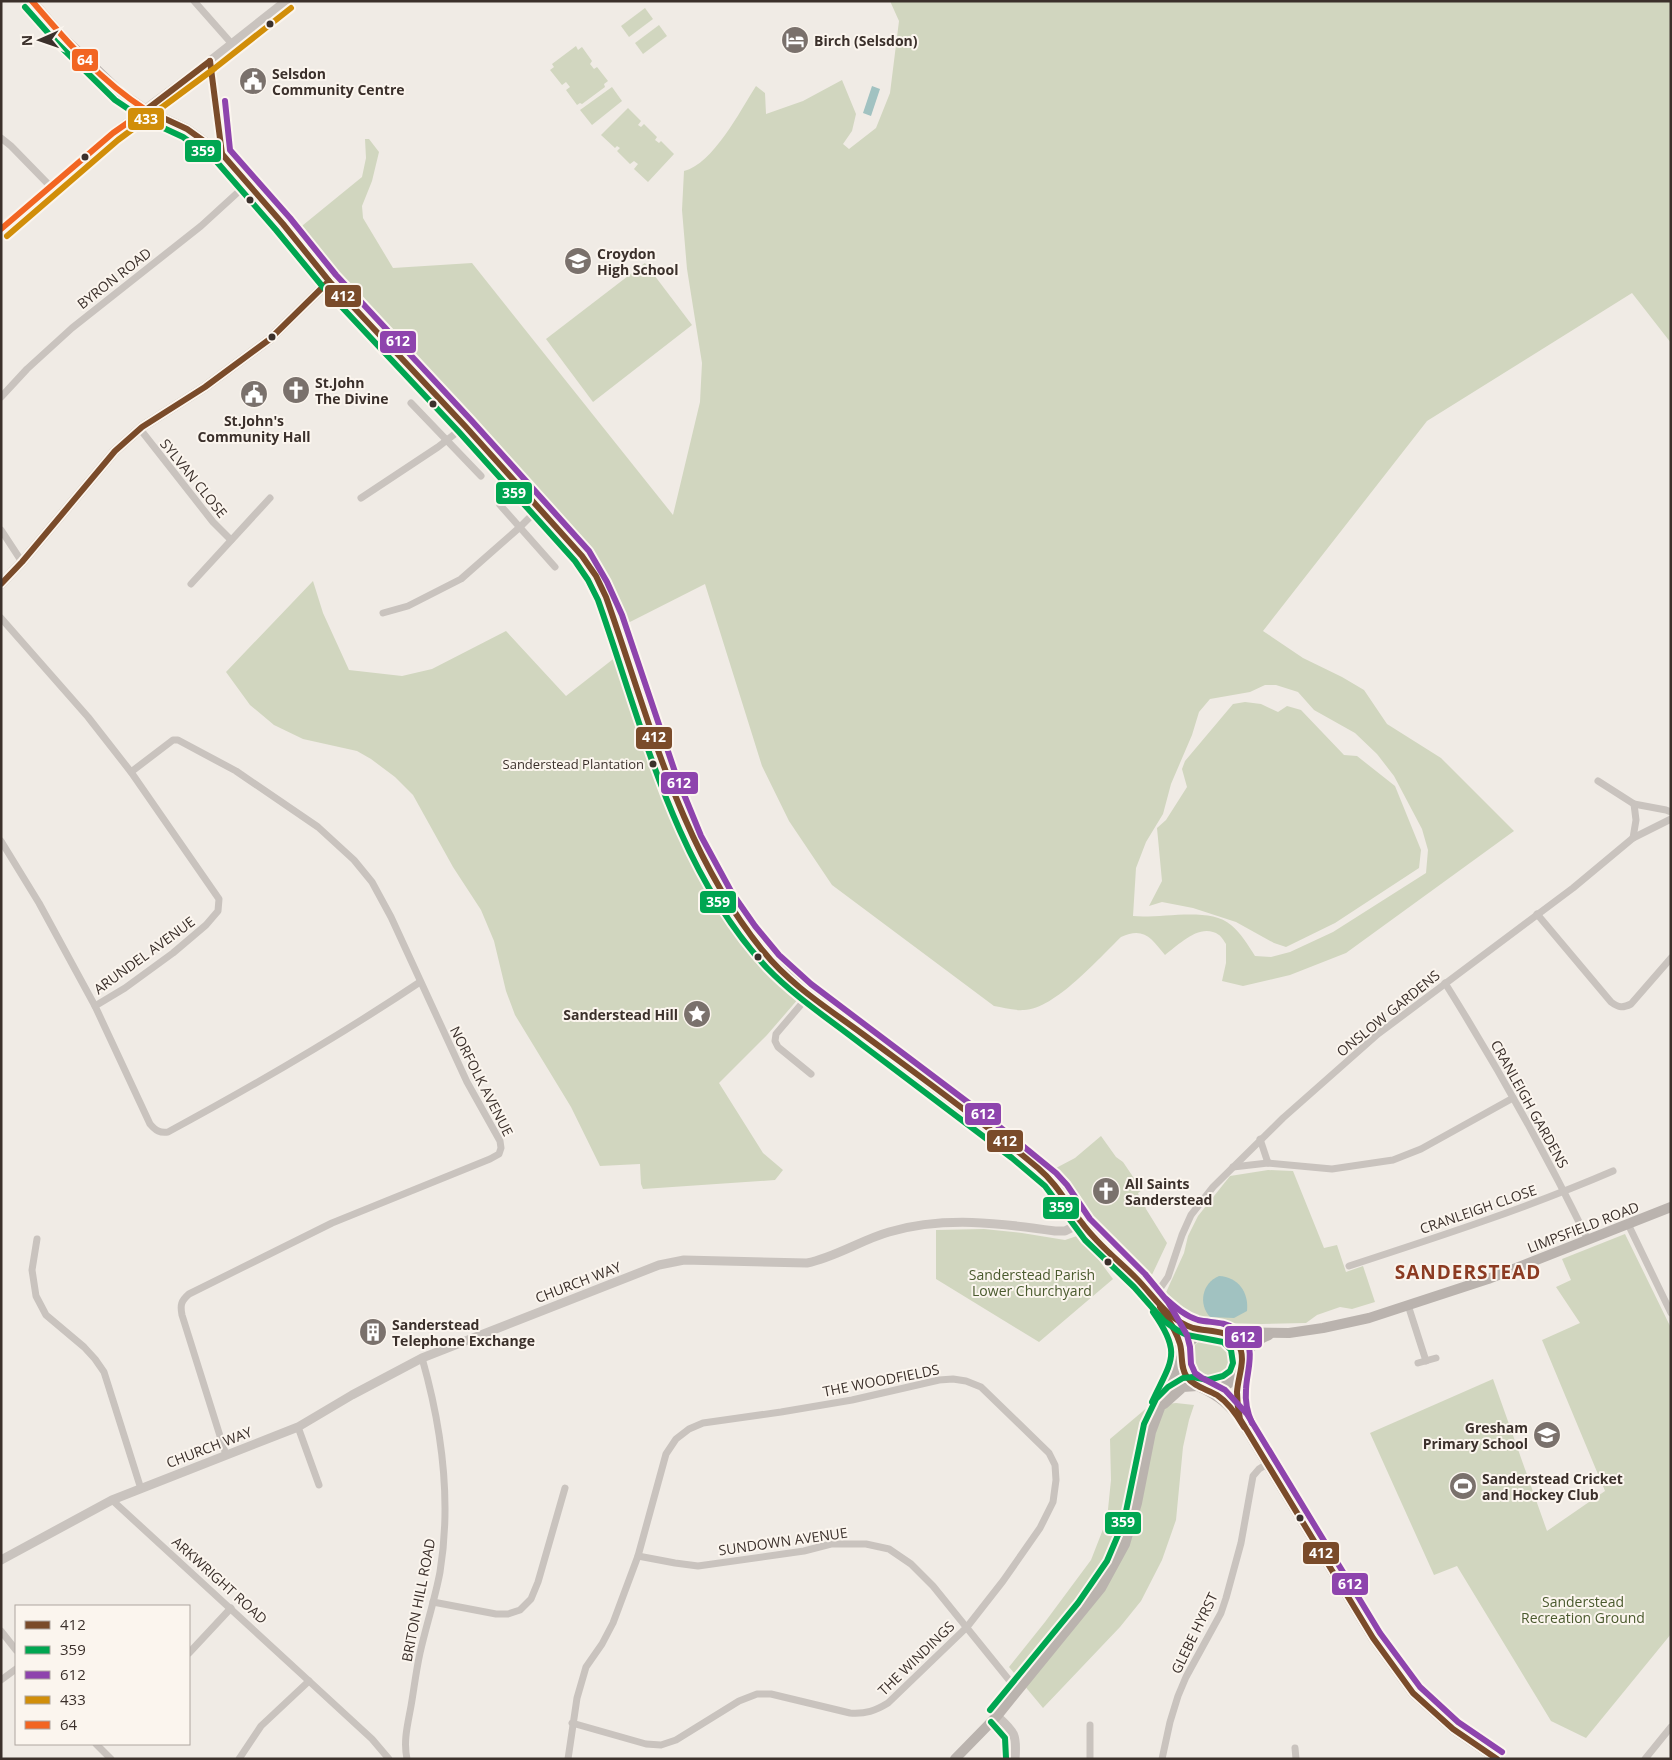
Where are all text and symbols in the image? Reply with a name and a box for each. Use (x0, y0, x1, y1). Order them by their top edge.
north arrow (15, 15, 65, 65)
unlabelled marker (265, 19, 275, 29)
hotel icon: Birch (Selsdon) (780, 25, 810, 55)
place label: Birch (Selsdon) (814, 31, 918, 50)
text: N (17, 34, 36, 46)
line badge: 64 (71, 48, 99, 72)
text: 64 (77, 50, 93, 69)
place label: Selsdon Community Centre (272, 64, 405, 99)
public building icon: Selsdon Community Centre (238, 66, 268, 96)
line badge: 433 (127, 107, 165, 131)
text: 433 (134, 109, 158, 128)
line badge: 359 (184, 139, 222, 163)
text: 359 (191, 141, 215, 160)
unlabelled marker (80, 152, 90, 162)
unlabelled marker (245, 195, 255, 205)
street label: BYRON ROAD (73, 243, 155, 313)
place label: Croydon High School (597, 244, 678, 279)
school or university icon: Croydon High School (563, 246, 593, 276)
line badge: 412 (324, 284, 362, 308)
text: 412 (331, 286, 355, 305)
line badge: 612 (379, 330, 417, 354)
text: 612 (386, 331, 410, 350)
unlabelled marker (267, 332, 277, 342)
place label: St.John The Divine (315, 373, 389, 408)
church icon: St.John The Divine (281, 375, 311, 405)
public building icon: St.John's Community Hall (239, 379, 269, 409)
unlabelled marker (428, 399, 438, 409)
place label: St.John's Community Hall (197, 411, 311, 446)
street label: SYLVAN CLOSE (156, 434, 232, 522)
line badge: 359 (495, 481, 533, 505)
text: 359 (502, 483, 526, 502)
line badge: 412 (635, 726, 673, 750)
text: 412 (642, 727, 666, 746)
place label: Sanderstead Plantation (503, 755, 644, 773)
marker: Sanderstead Plantation (648, 759, 658, 769)
line badge: 612 (660, 771, 699, 795)
text: 612 (667, 773, 691, 792)
line badge: 359 (699, 890, 737, 914)
text: 359 (706, 892, 730, 911)
street label: ARUNDEL AVENUE (90, 912, 198, 998)
unlabelled marker (753, 952, 763, 962)
street label: ONSLOW GARDENS (1332, 965, 1444, 1061)
place icon: Sanderstead Hill (682, 999, 712, 1029)
place label: Sanderstead Hill (563, 1005, 678, 1024)
street label: NORFOLK AVENUE (446, 1023, 518, 1139)
street label: CRANLEIGH GARDENS (1487, 1036, 1573, 1172)
line badge: 612 (964, 1102, 1002, 1126)
text: 612 (971, 1104, 995, 1123)
line badge: 412 (986, 1129, 1024, 1153)
text: 412 (993, 1131, 1017, 1150)
place label: All Saints Sanderstead (1125, 1174, 1212, 1209)
church icon: All Saints Sanderstead (1091, 1176, 1121, 1206)
street label: CRANLEIGH CLOSE (1417, 1180, 1539, 1238)
line badge: 359 (1042, 1196, 1080, 1220)
text: 359 (1049, 1197, 1073, 1216)
street label: LIMPSFIELD ROAD (1524, 1197, 1642, 1257)
street label: CHURCH WAY (532, 1257, 624, 1307)
unlabelled marker (1103, 1257, 1113, 1267)
district label: SANDERSTEAD (1395, 1259, 1541, 1285)
park label: Sanderstead Parish Lower Churchyard (969, 1265, 1095, 1300)
place label: Sanderstead Telephone Exchange (392, 1315, 535, 1350)
building icon: Sanderstead Telephone Exchange (358, 1317, 388, 1347)
line badge: 612 (1224, 1325, 1263, 1349)
text: 612 (1231, 1327, 1255, 1346)
street label: THE WOODFIELDS (821, 1359, 941, 1401)
place label: Gresham Primary School (1423, 1418, 1528, 1453)
school or university icon: Gresham Primary School (1532, 1420, 1562, 1450)
street label: CHURCH WAY (163, 1422, 255, 1472)
place label: Sanderstead Cricket and Hockey Club (1482, 1469, 1623, 1504)
sports icon: Sanderstead Cricket and Hockey Club (1448, 1471, 1478, 1501)
line badge: 359 (1104, 1511, 1142, 1535)
text: 359 (1111, 1512, 1135, 1531)
unlabelled marker (1295, 1513, 1305, 1523)
street label: SUNDOWN AVENUE (717, 1523, 849, 1559)
street label: ARKWRIGHT ROAD (168, 1532, 272, 1628)
street label: BRITON HILL ROAD (397, 1537, 439, 1663)
line badge: 412 (1302, 1541, 1340, 1565)
text: 412 (1309, 1543, 1333, 1562)
line badge: 612 (1331, 1572, 1369, 1596)
text: 612 (1338, 1574, 1362, 1593)
street label: GLEBE HYRST (1166, 1589, 1222, 1677)
park label: Sanderstead Recreation Ground (1521, 1592, 1645, 1627)
legend (15, 1605, 190, 1745)
text: 412 (60, 1614, 86, 1634)
street label: THE WINDINGS (874, 1617, 958, 1699)
text: 359 (60, 1639, 86, 1659)
text: 612 (60, 1664, 86, 1684)
text: 433 (60, 1689, 86, 1709)
text: 64 (60, 1714, 78, 1734)

